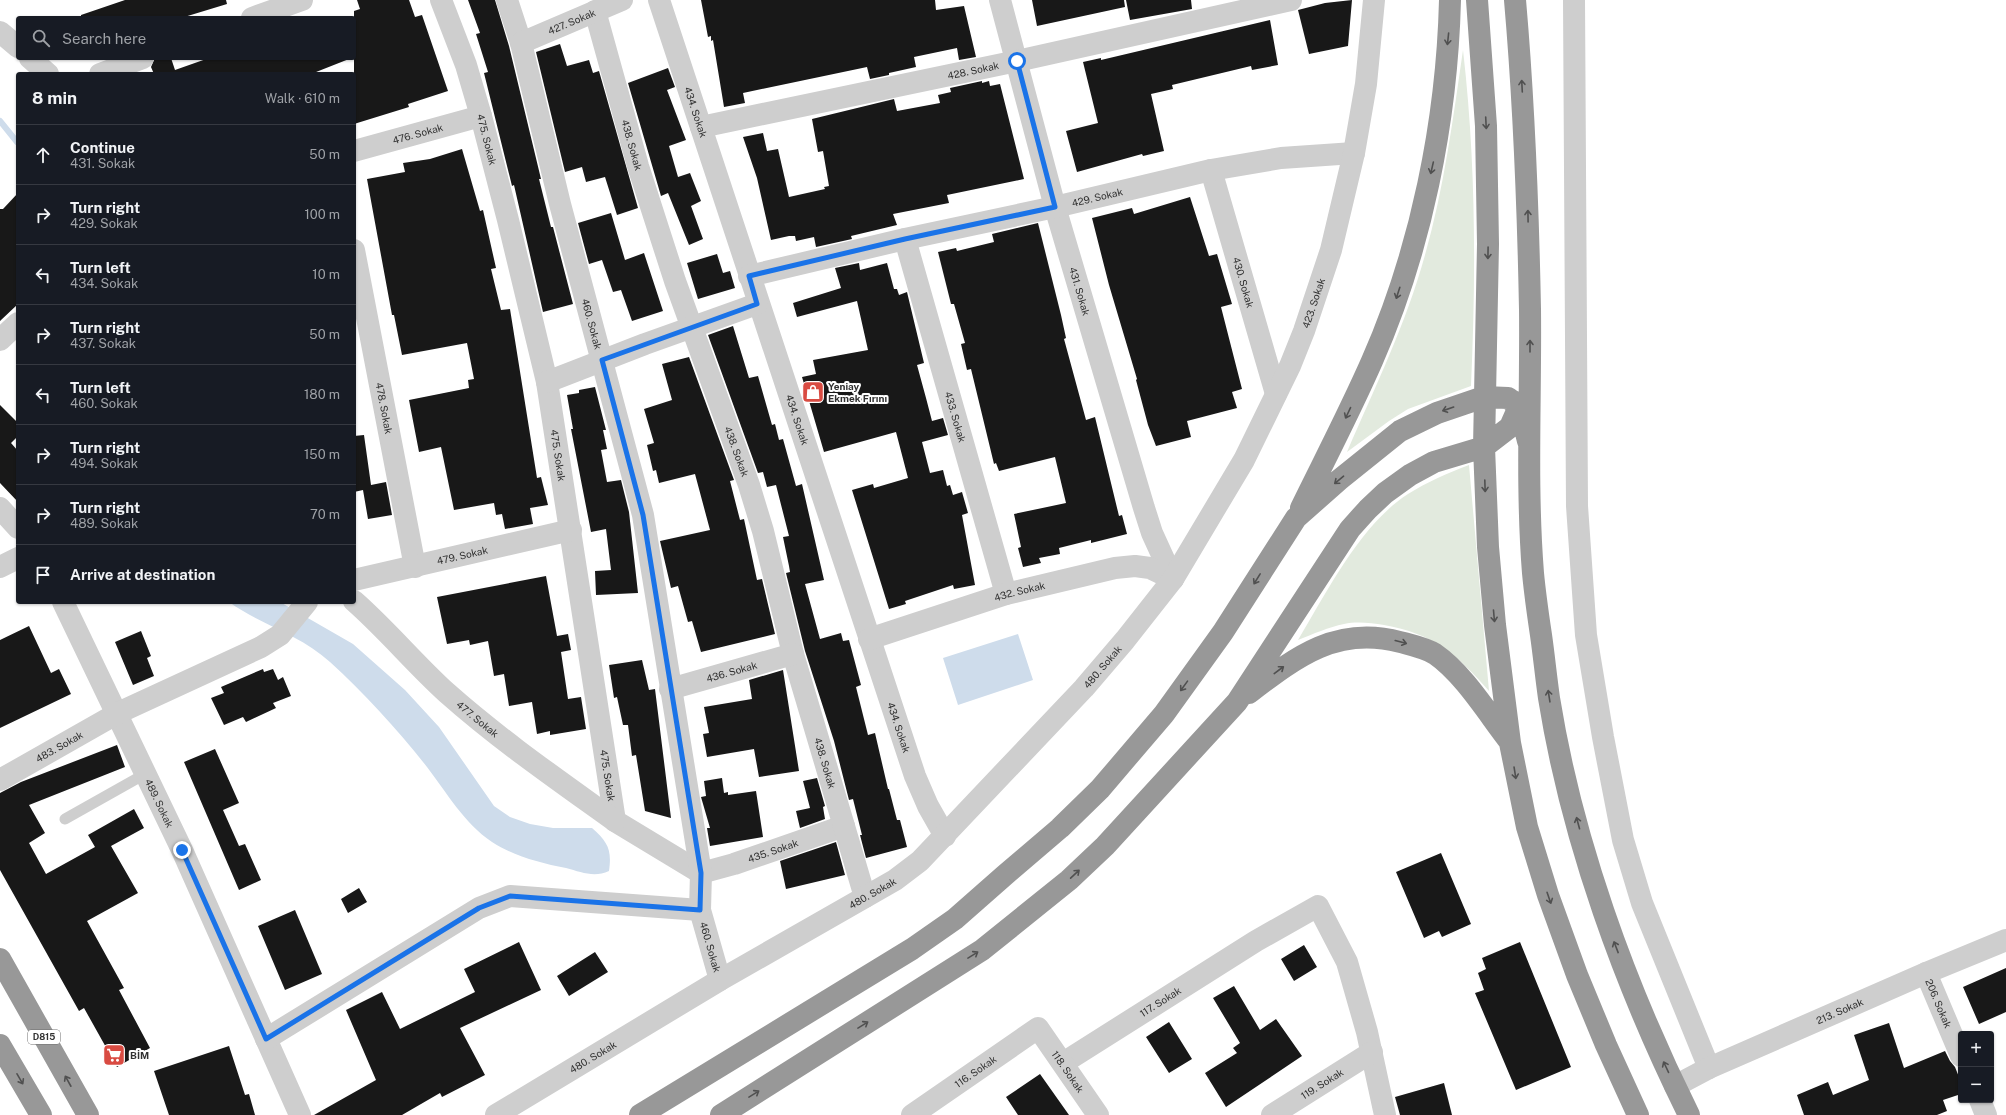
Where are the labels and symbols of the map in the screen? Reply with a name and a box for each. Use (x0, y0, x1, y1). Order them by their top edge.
street label: 427. Sokak (546, 6, 598, 37)
one-way arrow (1444, 32, 1452, 45)
route start (1008, 52, 1026, 70)
street label: 428. Sokak (946, 59, 1000, 81)
one-way arrow (1518, 80, 1525, 93)
street label: 434. Sokak (682, 85, 710, 139)
street label: 475. Sokak (475, 113, 500, 167)
one-way arrow (1482, 116, 1489, 129)
street label: 438. Sokak (619, 118, 645, 172)
street label: 476. Sokak (391, 121, 445, 146)
one-way arrow (1427, 161, 1435, 174)
street label: 429. Sokak (1070, 185, 1124, 209)
one-way arrow (1524, 210, 1531, 223)
one-way arrow (1484, 246, 1492, 259)
street label: 430. Sokak (1231, 256, 1257, 310)
street label: 431. Sokak (1067, 265, 1093, 317)
street label: 423. Sokak (1299, 276, 1327, 330)
one-way arrow (1394, 287, 1401, 300)
street label: 460. Sokak (579, 297, 605, 351)
one-way arrow (1526, 340, 1534, 353)
shop icon: Yeniay Ekmek Fırını (800, 379, 826, 405)
place label: Yeniay Ekmek Fırını (828, 380, 887, 404)
street label: 478. Sokak (374, 381, 395, 435)
street label: 433. Sokak (943, 390, 969, 444)
street label: 434. Sokak (784, 393, 812, 447)
one-way arrow (1442, 406, 1454, 414)
one-way arrow (1344, 407, 1351, 419)
street label: 438. Sokak (722, 425, 752, 479)
street label: 475. Sokak (548, 428, 568, 482)
one-way arrow (1334, 475, 1345, 484)
one-way arrow (1482, 479, 1489, 492)
street label: 479. Sokak (435, 543, 489, 567)
one-way arrow (1253, 573, 1261, 585)
street label: 432. Sokak (992, 579, 1047, 604)
one-way arrow (1490, 609, 1498, 622)
one-way arrow (1394, 639, 1407, 646)
street label: 480. Sokak (1081, 642, 1124, 690)
street label: 436. Sokak (705, 658, 759, 684)
one-way arrow (1273, 666, 1284, 674)
one-way arrow (1180, 680, 1188, 691)
one-way arrow (1545, 690, 1553, 703)
street label: 477. Sokak (454, 698, 501, 740)
street label: 434. Sokak (885, 701, 913, 755)
street label: 483. Sokak (33, 728, 85, 765)
street label: 438. Sokak (812, 736, 839, 790)
street label: 475. Sokak (598, 749, 618, 803)
one-way arrow (1511, 766, 1519, 779)
street label: 489. Sokak (143, 777, 176, 830)
one-way arrow (1574, 817, 1581, 830)
street label: 435. Sokak (746, 836, 800, 865)
route end (173, 841, 191, 859)
one-way arrow (1070, 869, 1080, 879)
street label: 480. Sokak (847, 875, 898, 911)
one-way arrow (1546, 891, 1554, 903)
street label: 460. Sokak (698, 920, 724, 974)
one-way arrow (1612, 942, 1620, 954)
one-way arrow (967, 951, 978, 959)
street label: 206. Sokak (1923, 977, 1955, 1030)
street label: 117. Sokak (1137, 984, 1183, 1019)
street label: 213. Sokak (1814, 995, 1865, 1026)
one-way arrow (857, 1020, 869, 1028)
road number: D815 (28, 1030, 60, 1044)
street label: 480. Sokak (567, 1038, 619, 1075)
supermarket icon: BİM (101, 1042, 127, 1068)
street label: 118. Sokak (1049, 1048, 1087, 1095)
place label: BİM (130, 1049, 149, 1061)
street label: 116. Sokak (952, 1052, 999, 1090)
one-way arrow (1662, 1062, 1669, 1074)
street label: 119. Sokak (1298, 1065, 1346, 1101)
one-way arrow (16, 1073, 24, 1085)
one-way arrow (64, 1075, 72, 1087)
one-way arrow (748, 1090, 759, 1098)

